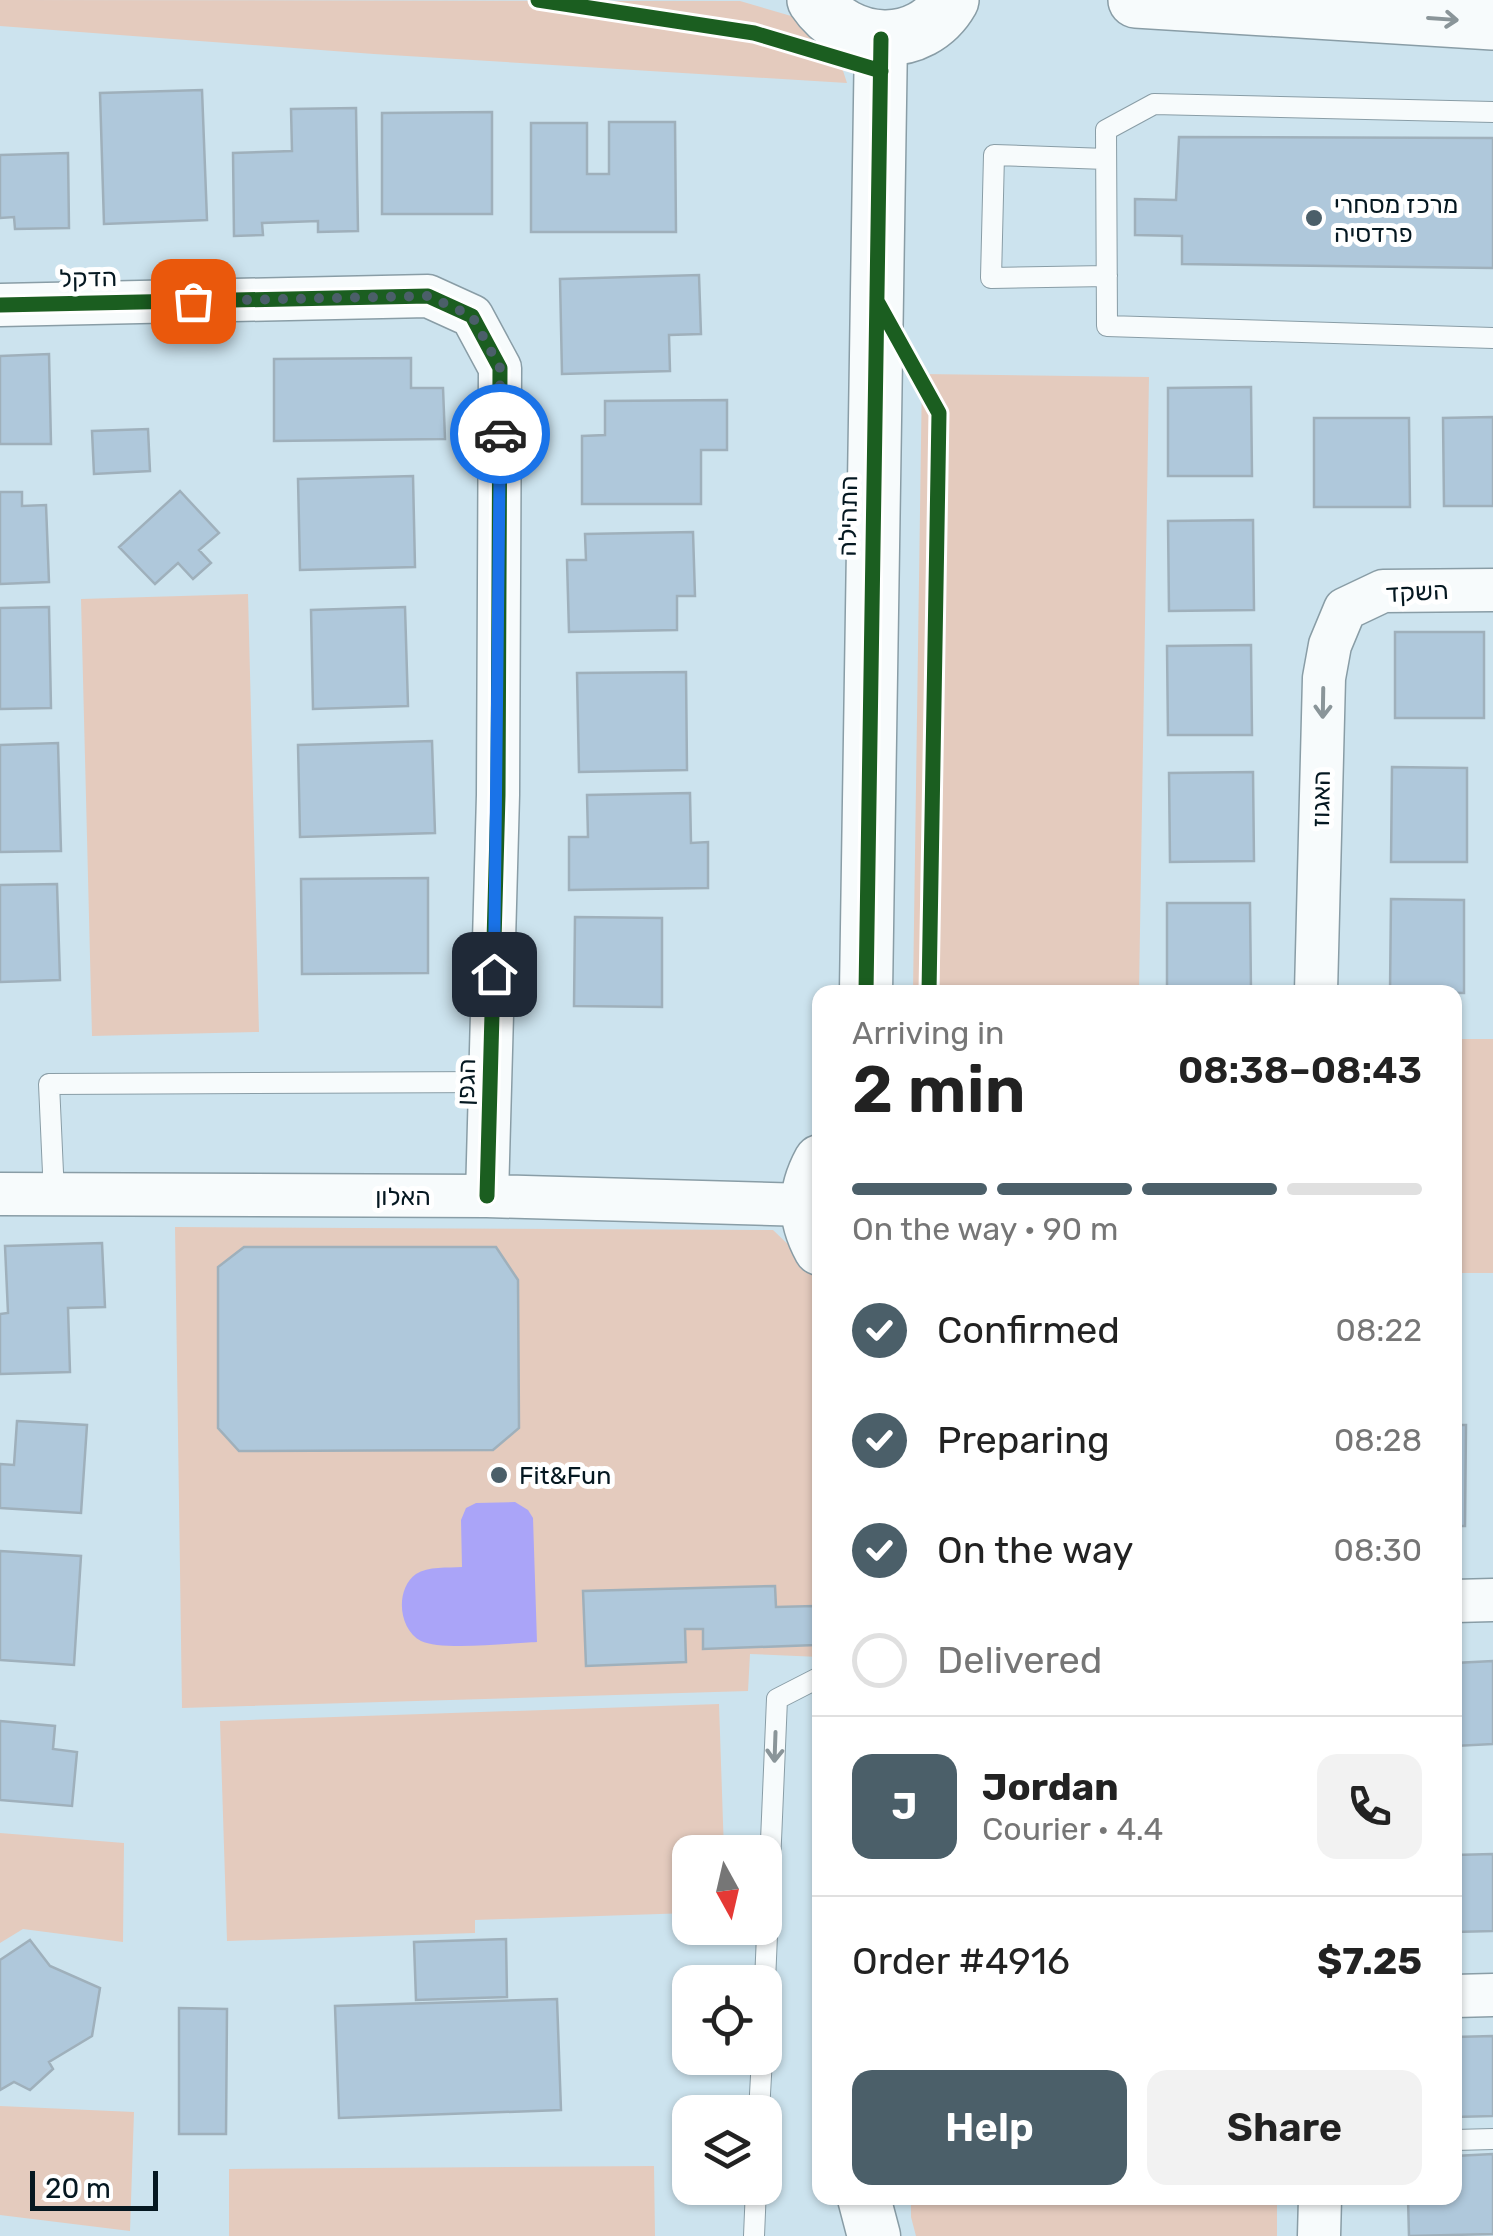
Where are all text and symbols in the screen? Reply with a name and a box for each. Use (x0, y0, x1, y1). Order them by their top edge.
one-way arrow (1426, 10, 1458, 29)
place label: מרכז מסחרי פרדסיה (1334, 190, 1458, 248)
marker: מרכז מסחרי פרדסיה (1303, 207, 1325, 229)
pin (151, 259, 236, 344)
street label: הדקל (59, 263, 117, 293)
icon: bag (166, 274, 221, 329)
courier (450, 384, 550, 484)
icon: car (473, 407, 528, 462)
street label: התהילה (833, 475, 863, 557)
street label: השקד (1385, 576, 1449, 608)
one-way arrow (1314, 686, 1333, 718)
street label: האגוז (1306, 770, 1336, 828)
pin (452, 932, 537, 1017)
icon: home (467, 947, 522, 1002)
text: Arriving in (852, 1014, 1004, 1052)
text: 08:38–08:43 (1178, 1047, 1422, 1093)
text: 2 min (852, 1051, 1026, 1128)
street label: הגפן (451, 1058, 481, 1106)
street label: האלון (375, 1182, 431, 1211)
text: On the way · 90 m (852, 1210, 1118, 1248)
icon: check (852, 1303, 907, 1358)
text: Confirmed (937, 1307, 1120, 1353)
text: 08:22 (1336, 1311, 1422, 1349)
icon: check (852, 1413, 907, 1468)
text: Preparing (937, 1417, 1110, 1463)
text: 08:28 (1334, 1421, 1422, 1459)
place label: Fit&Fun (519, 1461, 611, 1490)
marker: Fit&Fun (488, 1464, 510, 1486)
icon: check (852, 1523, 907, 1578)
text: On the way (937, 1527, 1133, 1573)
text: 08:30 (1334, 1531, 1422, 1569)
text: Delivered (937, 1637, 1102, 1683)
one-way arrow (765, 1731, 784, 1763)
button: phone (1317, 1754, 1422, 1859)
text: Jordan (982, 1764, 1119, 1810)
text: J (892, 1783, 917, 1829)
text: Courier · 4.4 (982, 1810, 1163, 1848)
north arrow (672, 1835, 782, 1945)
map controls (672, 1835, 782, 2205)
text: Order #4916 (852, 1938, 1070, 1984)
text: $7.25 (1317, 1938, 1422, 1984)
button: locate (672, 1965, 782, 2075)
button: Help (852, 2070, 1127, 2185)
button: Share (1147, 2070, 1422, 2185)
button: layers (672, 2095, 782, 2205)
scale bar (30, 2166, 158, 2210)
text: 20 m (45, 2172, 111, 2205)

